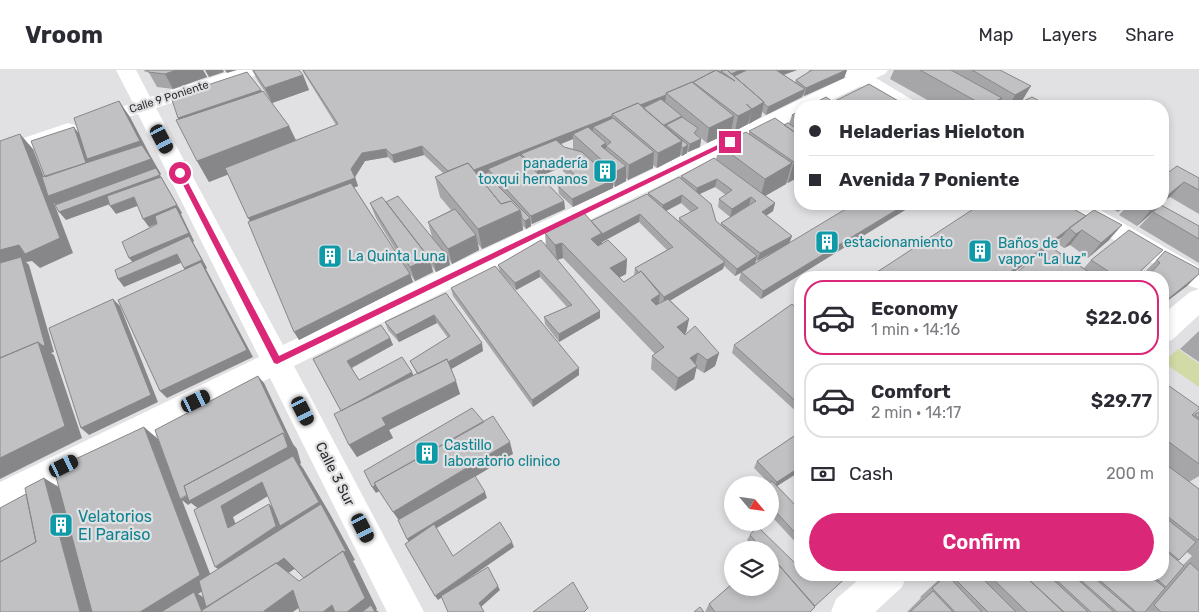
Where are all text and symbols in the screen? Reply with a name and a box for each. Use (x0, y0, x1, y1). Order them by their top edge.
text: Vroom (25, 21, 103, 49)
text: Map (979, 24, 1014, 46)
text: Layers (1042, 24, 1097, 46)
text: Share (1125, 24, 1174, 46)
street label: Calle 9 Poniente (128, 78, 210, 116)
text: Heladerias Hieloton (839, 120, 1025, 143)
car (148, 122, 175, 156)
route end (719, 131, 741, 153)
place label: panadería toxqui hermanos (478, 155, 588, 188)
building icon: panadería toxqui hermanos (592, 158, 618, 184)
route start (169, 162, 191, 184)
text: Avenida 7 Poniente (839, 168, 1019, 191)
building icon: estacionamiento (814, 229, 840, 255)
place label: estacionamiento (844, 234, 953, 251)
place label: Baños de vapor "La luz" (998, 235, 1086, 268)
building icon: Baños de vapor "La luz" (967, 238, 993, 264)
building icon: La Quinta Luna (317, 243, 343, 269)
place label: La Quinta Luna (348, 248, 446, 265)
icon: car (811, 295, 856, 340)
text: Economy (871, 297, 958, 320)
text: $22.06 (1086, 306, 1152, 329)
text: 1 min · 14:16 (871, 320, 960, 339)
icon: car (811, 378, 856, 423)
text: Comfort (871, 380, 951, 403)
car (179, 388, 212, 414)
text: $29.77 (1091, 389, 1152, 412)
car (289, 394, 316, 428)
text: 2 min · 14:17 (871, 403, 961, 422)
place label: Castillo laboratorio clinico (444, 437, 560, 470)
street label: Calle 3 Sur (312, 439, 359, 509)
building icon: Castillo laboratorio clinico (414, 440, 440, 466)
car (47, 453, 80, 479)
icon: cash (809, 460, 837, 488)
text: Cash (849, 462, 893, 485)
text: 200 m (1106, 464, 1154, 483)
north arrow (724, 476, 779, 531)
map controls (724, 476, 779, 596)
place label: Velatorios El Paraiso (78, 507, 152, 544)
car (349, 511, 376, 545)
building icon: Velatorios El Paraiso (48, 512, 74, 538)
button: Confirm (809, 513, 1154, 571)
button: layers (724, 541, 779, 596)

